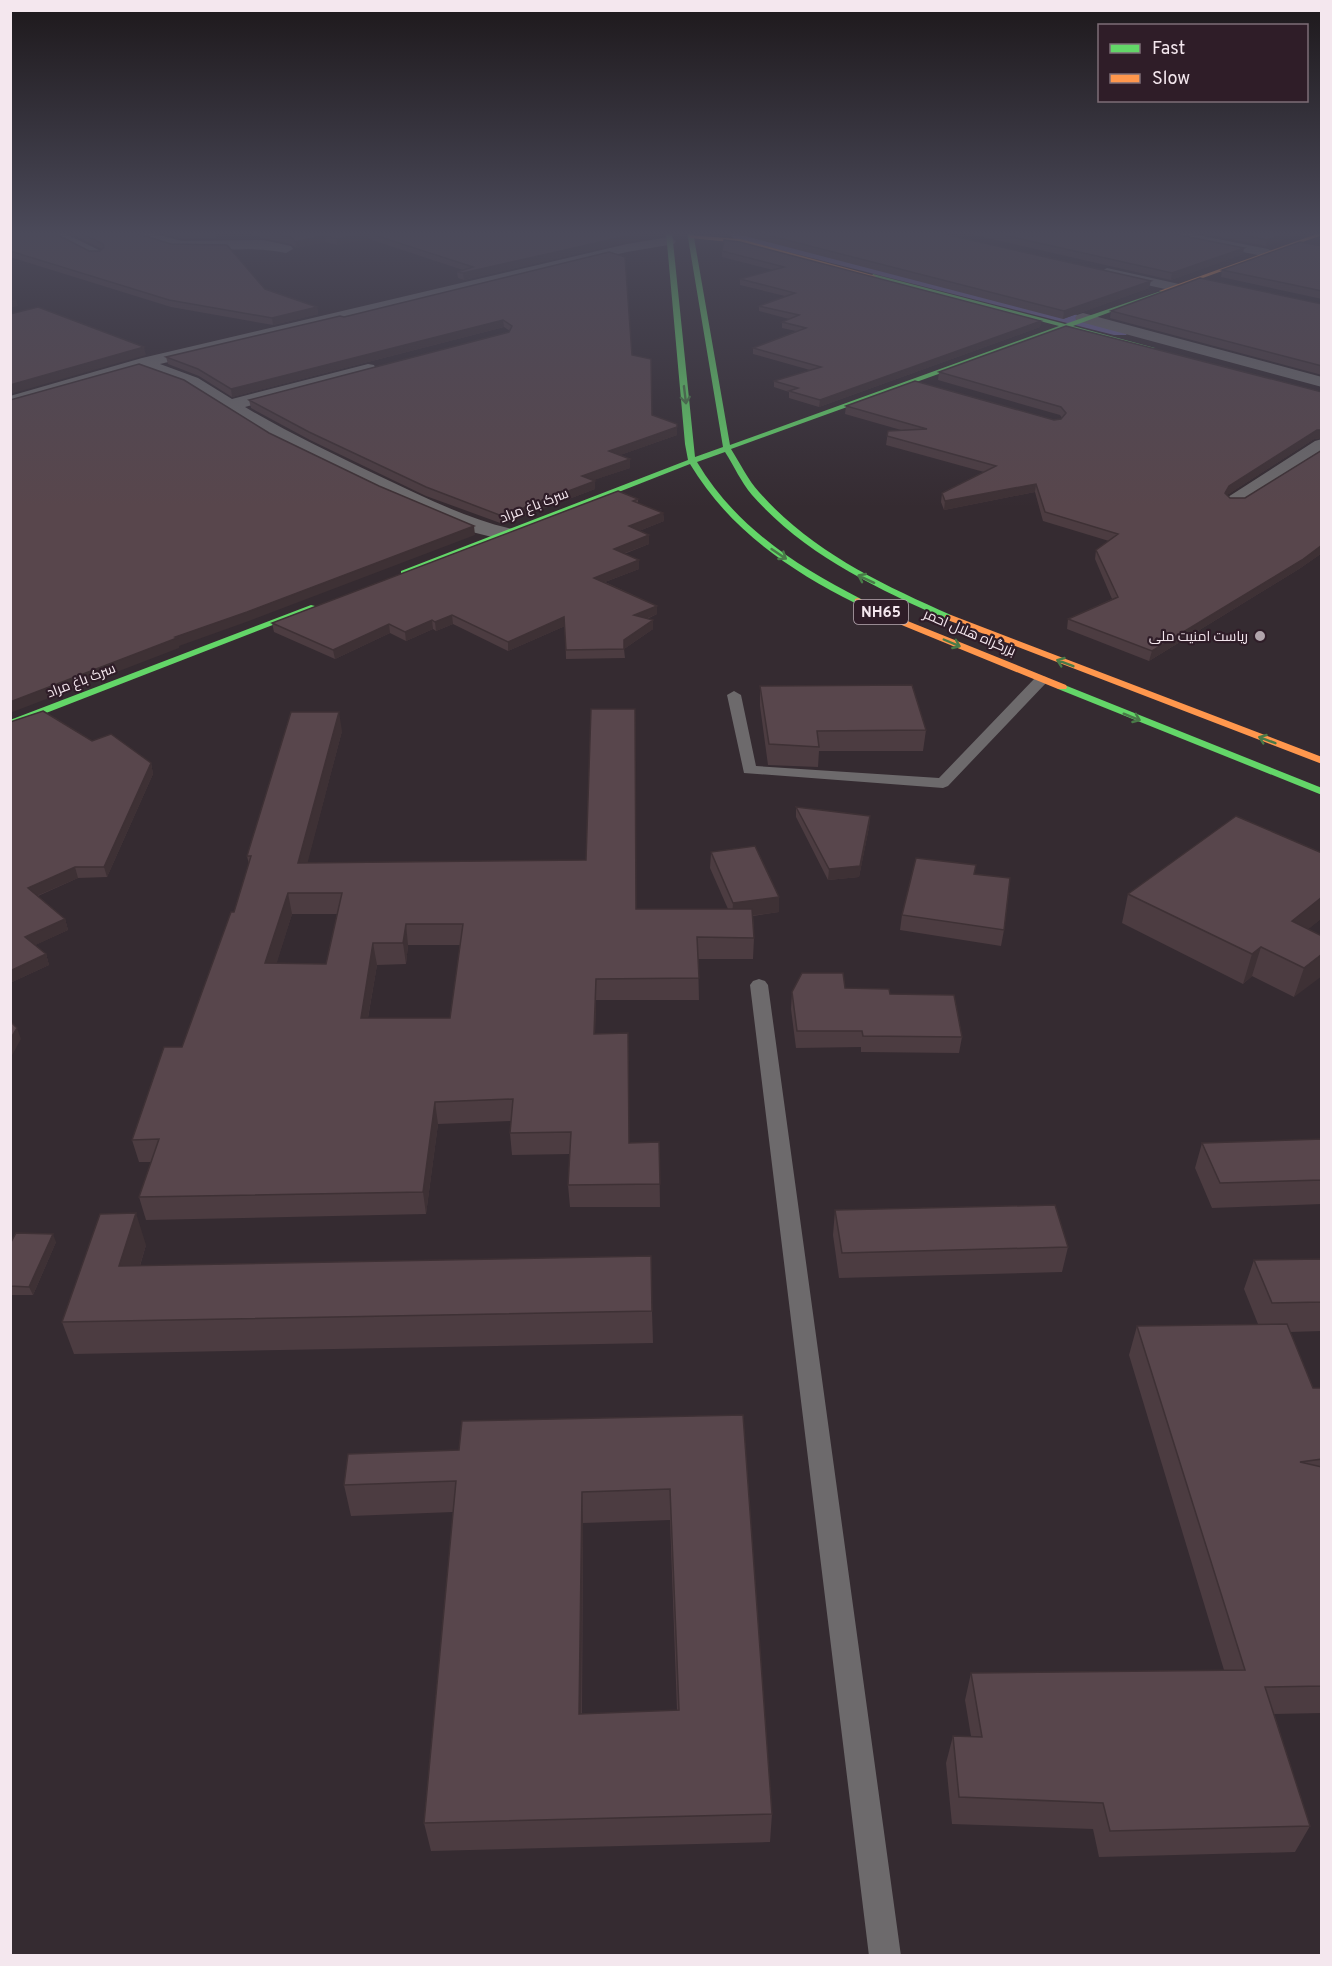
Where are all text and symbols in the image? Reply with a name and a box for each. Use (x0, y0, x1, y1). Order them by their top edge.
legend (1098, 24, 1308, 102)
text: Fast (1152, 38, 1185, 61)
text: Slow (1152, 68, 1190, 91)
one-way arrow (680, 384, 691, 404)
street label: سرک باغ مراد (498, 485, 571, 527)
one-way arrow (770, 548, 787, 560)
one-way arrow (858, 573, 876, 585)
road number: NH65 (854, 600, 908, 624)
street label: بزرگراه هلال احمر (920, 606, 1018, 661)
place label: ریاست امنیت ملی (1149, 629, 1248, 646)
marker: ریاست امنیت ملی (1253, 629, 1267, 643)
one-way arrow (942, 638, 960, 649)
one-way arrow (1057, 656, 1075, 667)
street label: سرک باغ مراد (45, 660, 118, 702)
one-way arrow (1122, 712, 1141, 723)
one-way arrow (1258, 734, 1277, 745)

